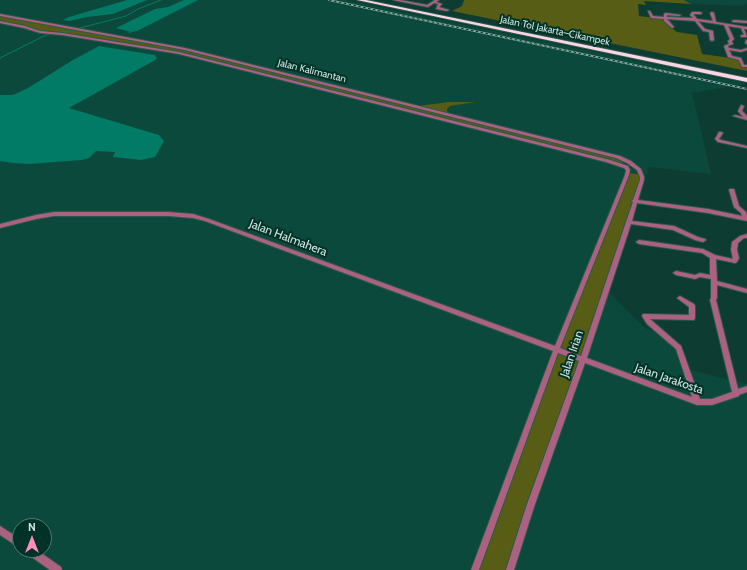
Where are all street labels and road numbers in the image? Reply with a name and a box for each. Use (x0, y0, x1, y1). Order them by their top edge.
street label: Jalan Tol Jakarta–Cikampek (499, 13, 611, 49)
street label: Jalan Kalimantan (277, 57, 347, 85)
street label: Jalan Halmahera (247, 217, 329, 259)
street label: Jalan Irian (557, 329, 587, 379)
street label: Jalan Jarakosta (633, 361, 705, 397)

